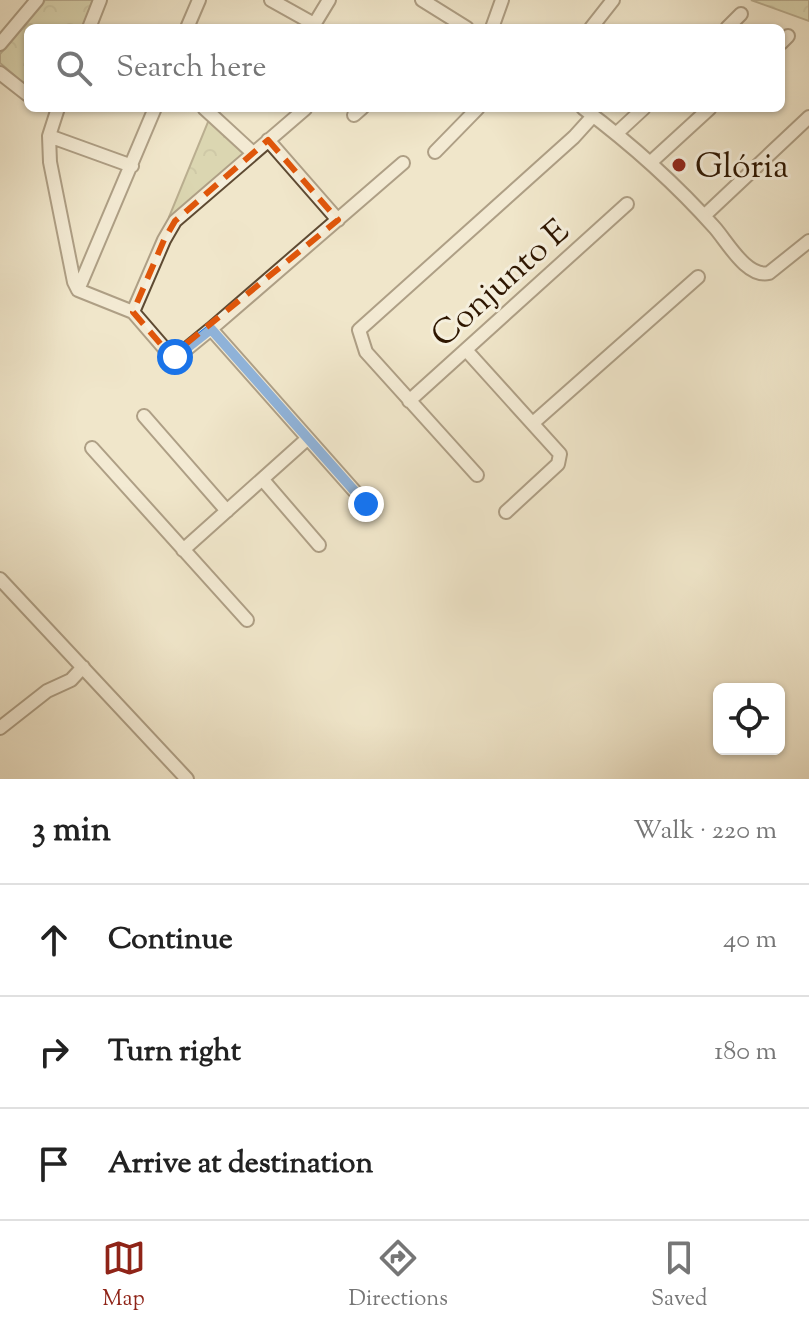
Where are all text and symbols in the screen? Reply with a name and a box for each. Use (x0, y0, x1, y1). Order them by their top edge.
search box (24, 24, 785, 112)
icon: search (52, 46, 96, 90)
text: Search here (116, 47, 266, 90)
place label: Glória (695, 144, 789, 193)
marker: Glória (670, 156, 688, 174)
street label: Conjunto E (421, 209, 581, 360)
route start (157, 339, 193, 375)
route end (348, 486, 384, 522)
map controls (713, 683, 785, 755)
button: locate (713, 683, 785, 755)
text: 3 min (32, 807, 111, 856)
text: Walk · 220 m (633, 813, 777, 850)
icon: ahead (32, 918, 76, 962)
text: Continue (108, 919, 233, 962)
text: 40 m (723, 922, 777, 959)
icon: right (32, 1030, 76, 1074)
text: Turn right (108, 1031, 241, 1074)
text: 180 m (714, 1034, 777, 1071)
icon: arrive (32, 1142, 76, 1186)
text: Arrive at destination (108, 1143, 373, 1186)
tab: Map (102, 1236, 146, 1316)
tab: Directions (349, 1236, 448, 1316)
tab: Saved (651, 1236, 707, 1316)

